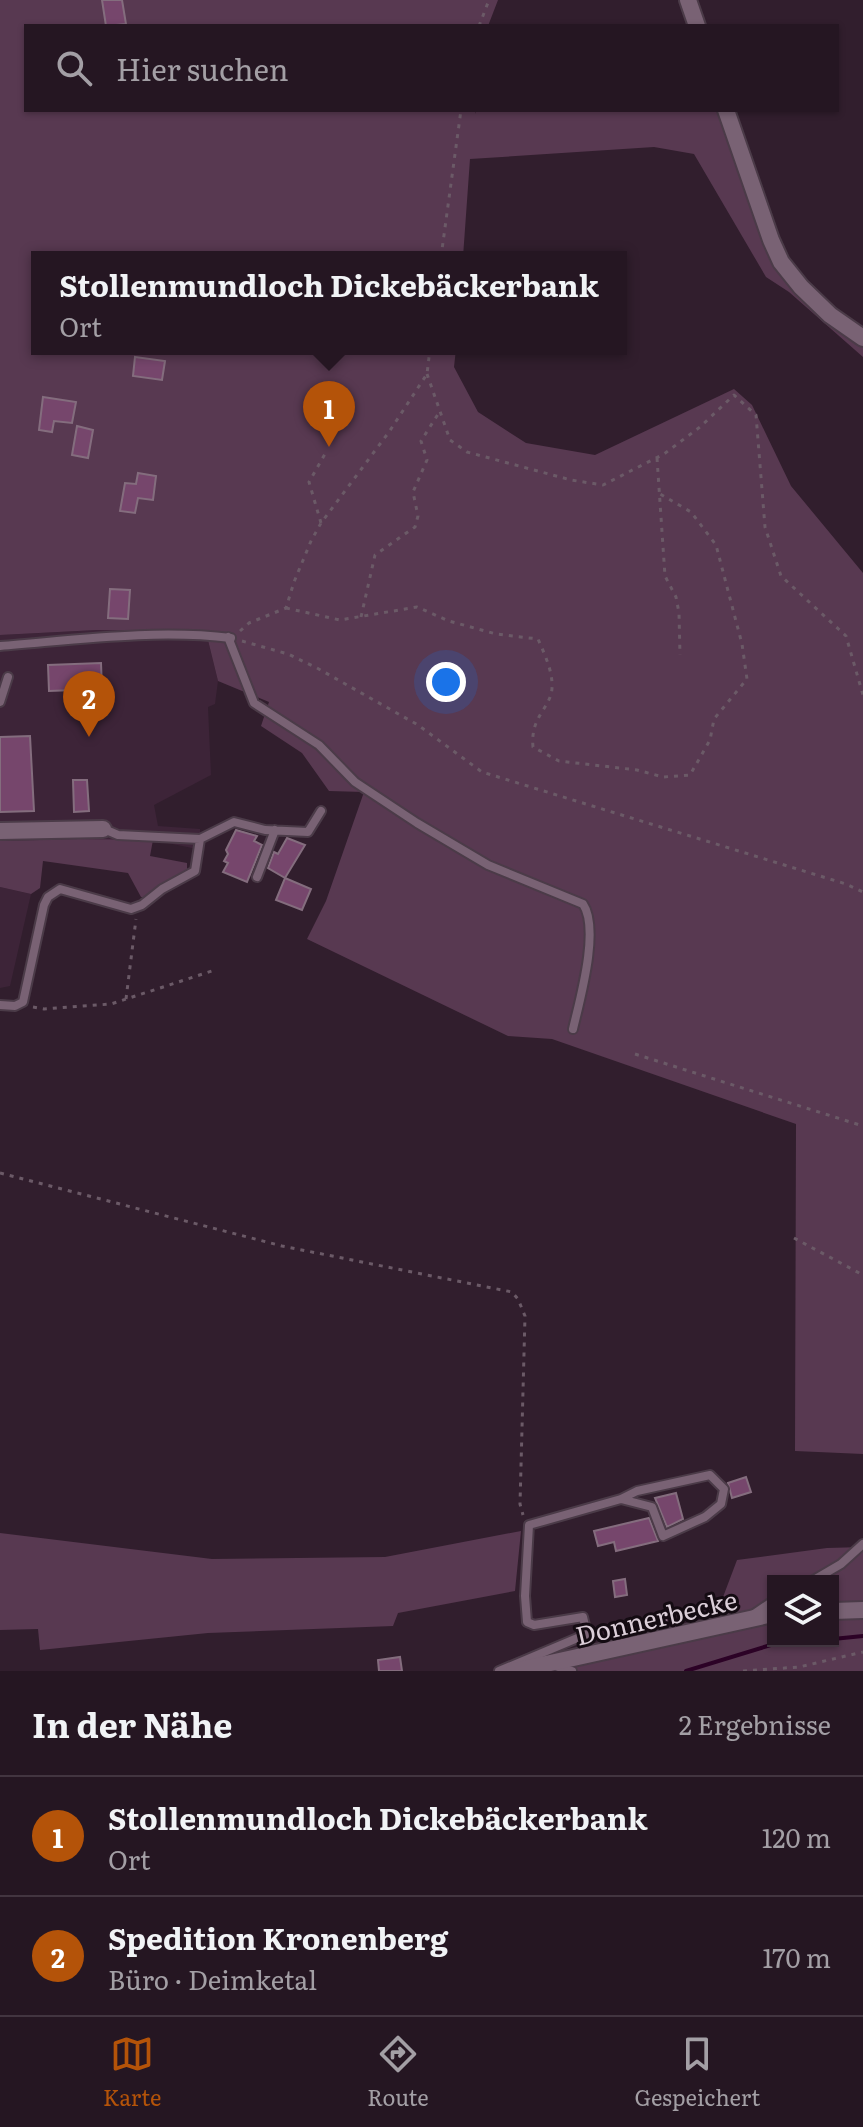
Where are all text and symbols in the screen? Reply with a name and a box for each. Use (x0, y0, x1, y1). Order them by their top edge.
search box (24, 24, 839, 112)
icon: search (52, 46, 96, 90)
text: Hier suchen (116, 46, 289, 90)
popup (31, 251, 627, 355)
text: Stollenmundloch Dickebäckerbank (59, 262, 599, 306)
text: Ort (59, 306, 102, 345)
pin: 1 (303, 381, 355, 447)
your location (426, 662, 466, 702)
pin: 2 (63, 671, 115, 737)
map controls (767, 1575, 839, 1647)
button: layers (767, 1575, 839, 1647)
street label: Donnerbecke (571, 1578, 741, 1654)
text: In der Nähe (32, 1698, 232, 1748)
text: 2 Ergebnisse (679, 1704, 831, 1743)
text: Stollenmundloch Dickebäckerbank (108, 1795, 648, 1839)
text: 1 (53, 1817, 63, 1856)
text: 120 m (762, 1817, 831, 1856)
text: Ort (108, 1839, 151, 1878)
text: Spedition Kronenberg (108, 1915, 448, 1959)
text: 2 (51, 1937, 65, 1976)
text: 170 m (763, 1937, 831, 1976)
text: Büro · Deimketal (108, 1959, 317, 1998)
tab: Karte (103, 2032, 161, 2113)
tab: Route (367, 2032, 429, 2113)
tab: Gespeichert (634, 2032, 760, 2113)

